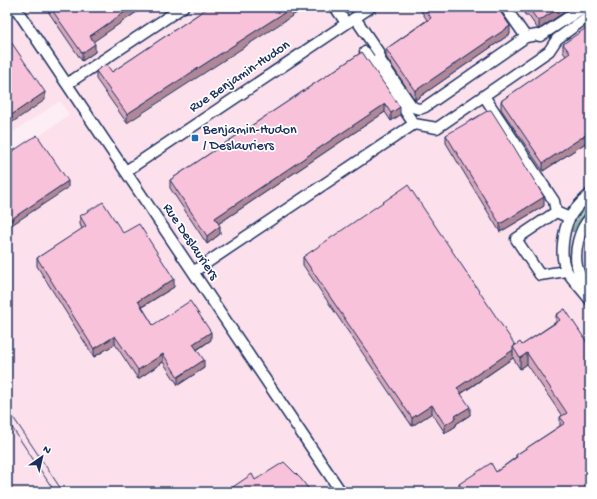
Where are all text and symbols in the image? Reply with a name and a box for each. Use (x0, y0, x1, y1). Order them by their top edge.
street label: Rue Benjamin-Hudon (186, 37, 294, 117)
place label: Benjamin-Hudon / Deslauriers (202, 122, 297, 155)
marker: Benjamin-Hudon / Deslauriers (190, 133, 200, 143)
street label: Rue Deslauriers (158, 200, 222, 284)
north arrow (22, 437, 62, 477)
text: N (40, 443, 53, 457)

